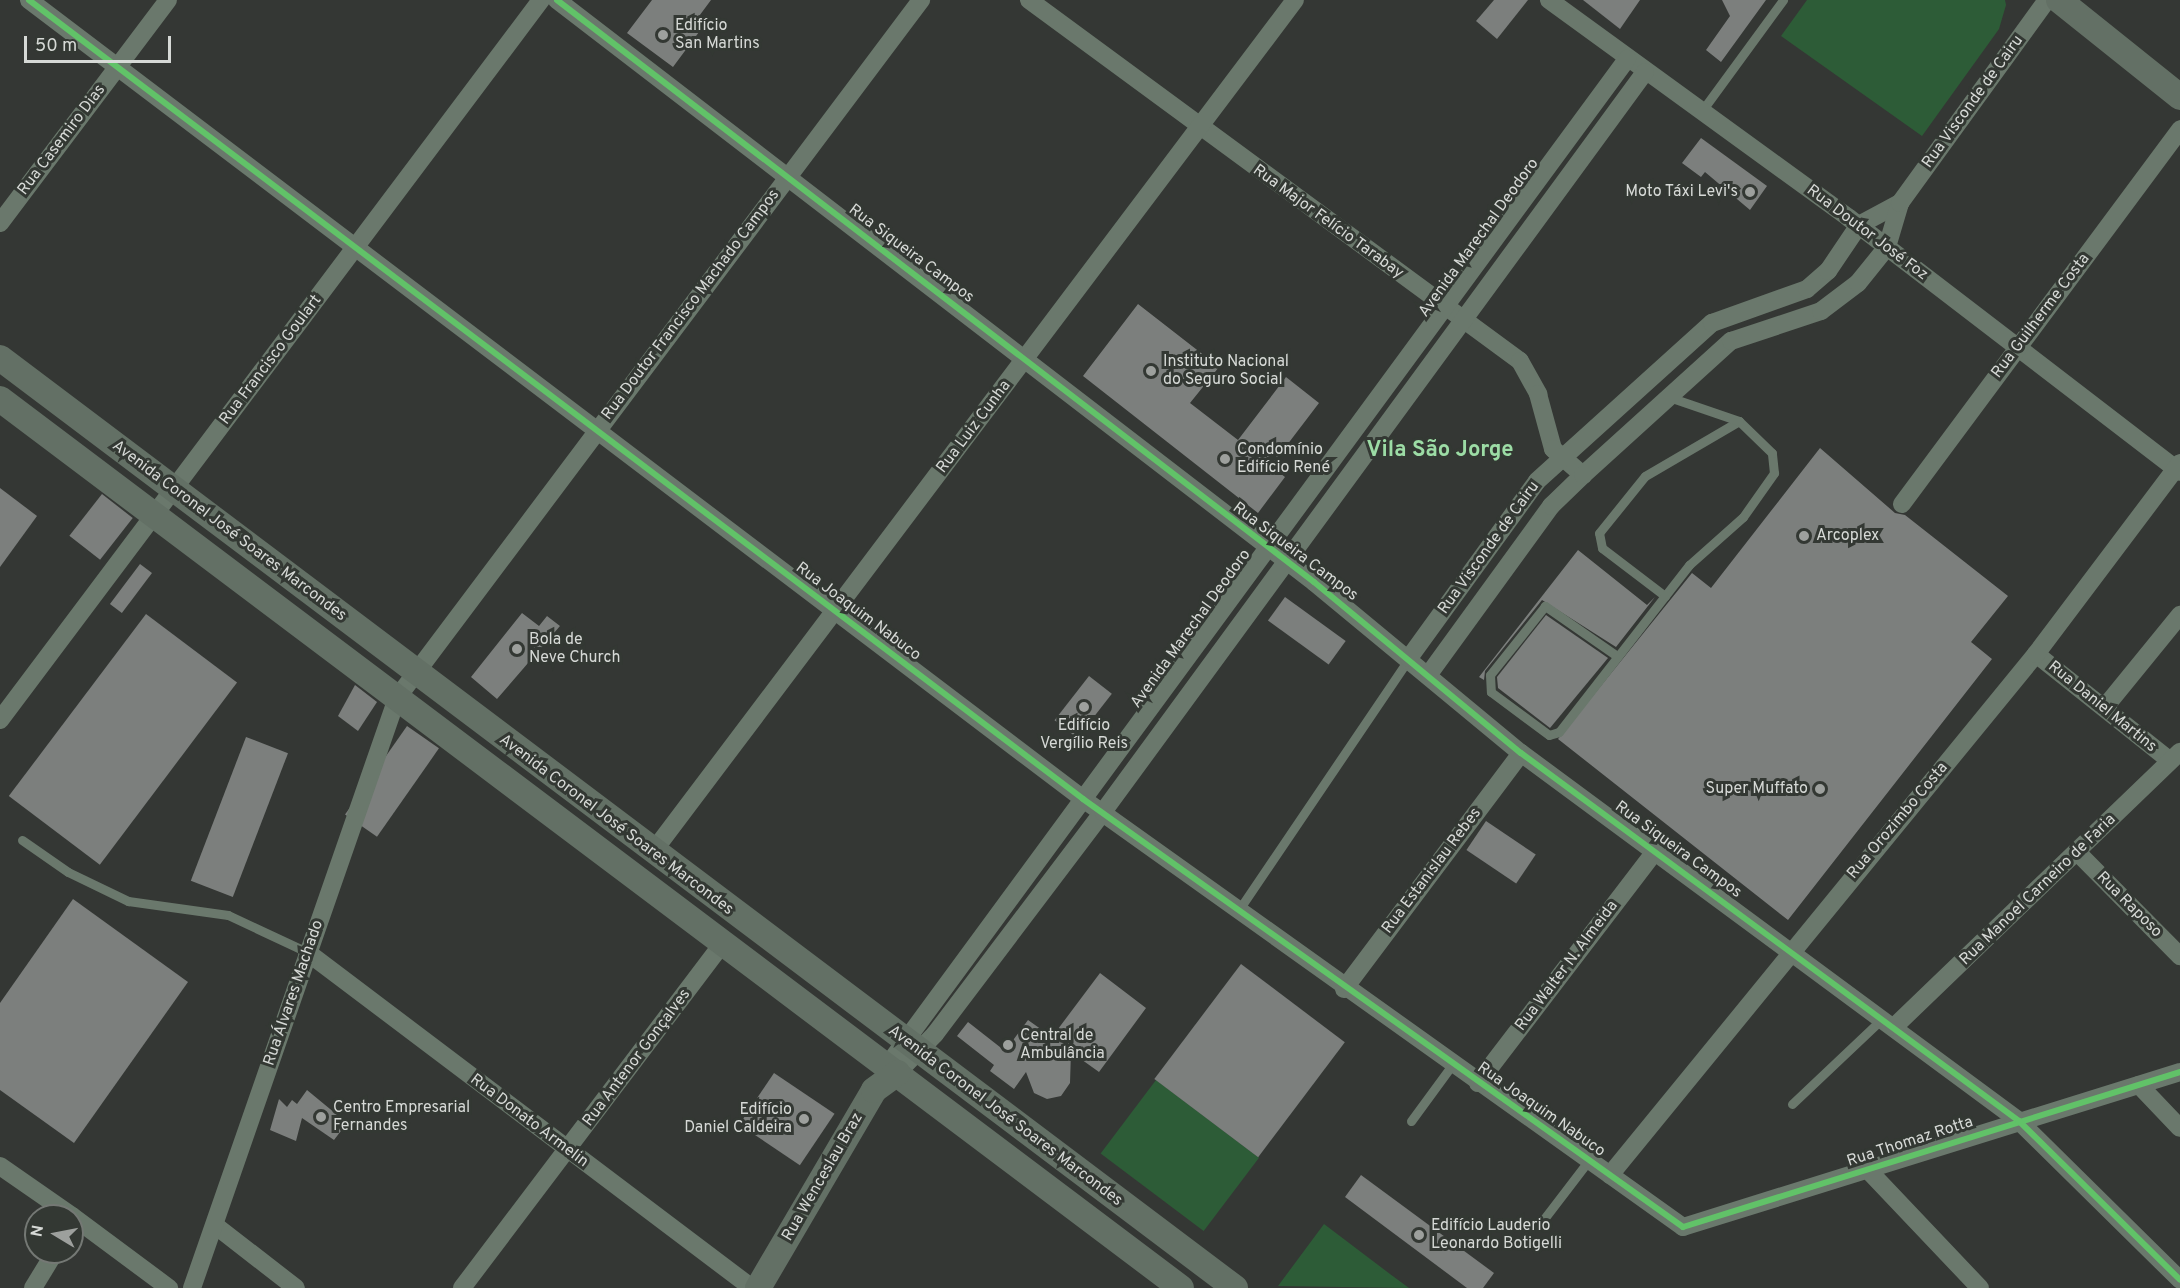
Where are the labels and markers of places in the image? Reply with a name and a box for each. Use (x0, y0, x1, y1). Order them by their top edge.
place label: Edifício San Martins (675, 16, 760, 54)
marker: Edifício San Martins (656, 28, 670, 42)
place label: Moto Táxi Levi's (1625, 182, 1738, 202)
marker: Moto Táxi Levi's (1743, 185, 1757, 199)
place label: Instituto Nacional do Seguro Social (1163, 352, 1289, 390)
marker: Instituto Nacional do Seguro Social (1144, 364, 1158, 378)
place label: Condomínio Edifício René (1237, 440, 1330, 478)
marker: Condomínio Edifício René (1218, 452, 1232, 466)
place label: Arcoplex (1816, 526, 1879, 546)
marker: Arcoplex (1797, 529, 1811, 543)
place label: Bola de Neve Church (529, 630, 620, 668)
marker: Bola de Neve Church (510, 642, 524, 656)
marker: Edifício Vergílio Reis (1077, 700, 1091, 714)
place label: Edifício Vergílio Reis (1040, 716, 1128, 754)
place label: Super Muffato (1706, 779, 1808, 799)
marker: Super Muffato (1813, 782, 1827, 796)
place label: Central de Ambulância (1020, 1026, 1105, 1064)
marker: Central de Ambulância (1001, 1038, 1015, 1052)
place label: Centro Empresarial Fernandes (333, 1098, 470, 1136)
place label: Edifício Daniel Caldeira (684, 1100, 792, 1138)
marker: Centro Empresarial Fernandes (314, 1110, 328, 1124)
marker: Edifício Daniel Caldeira (797, 1112, 811, 1126)
place label: Edifício Lauderio Leonardo Botigelli (1431, 1216, 1562, 1254)
marker: Edifício Lauderio Leonardo Botigelli (1412, 1228, 1426, 1242)

